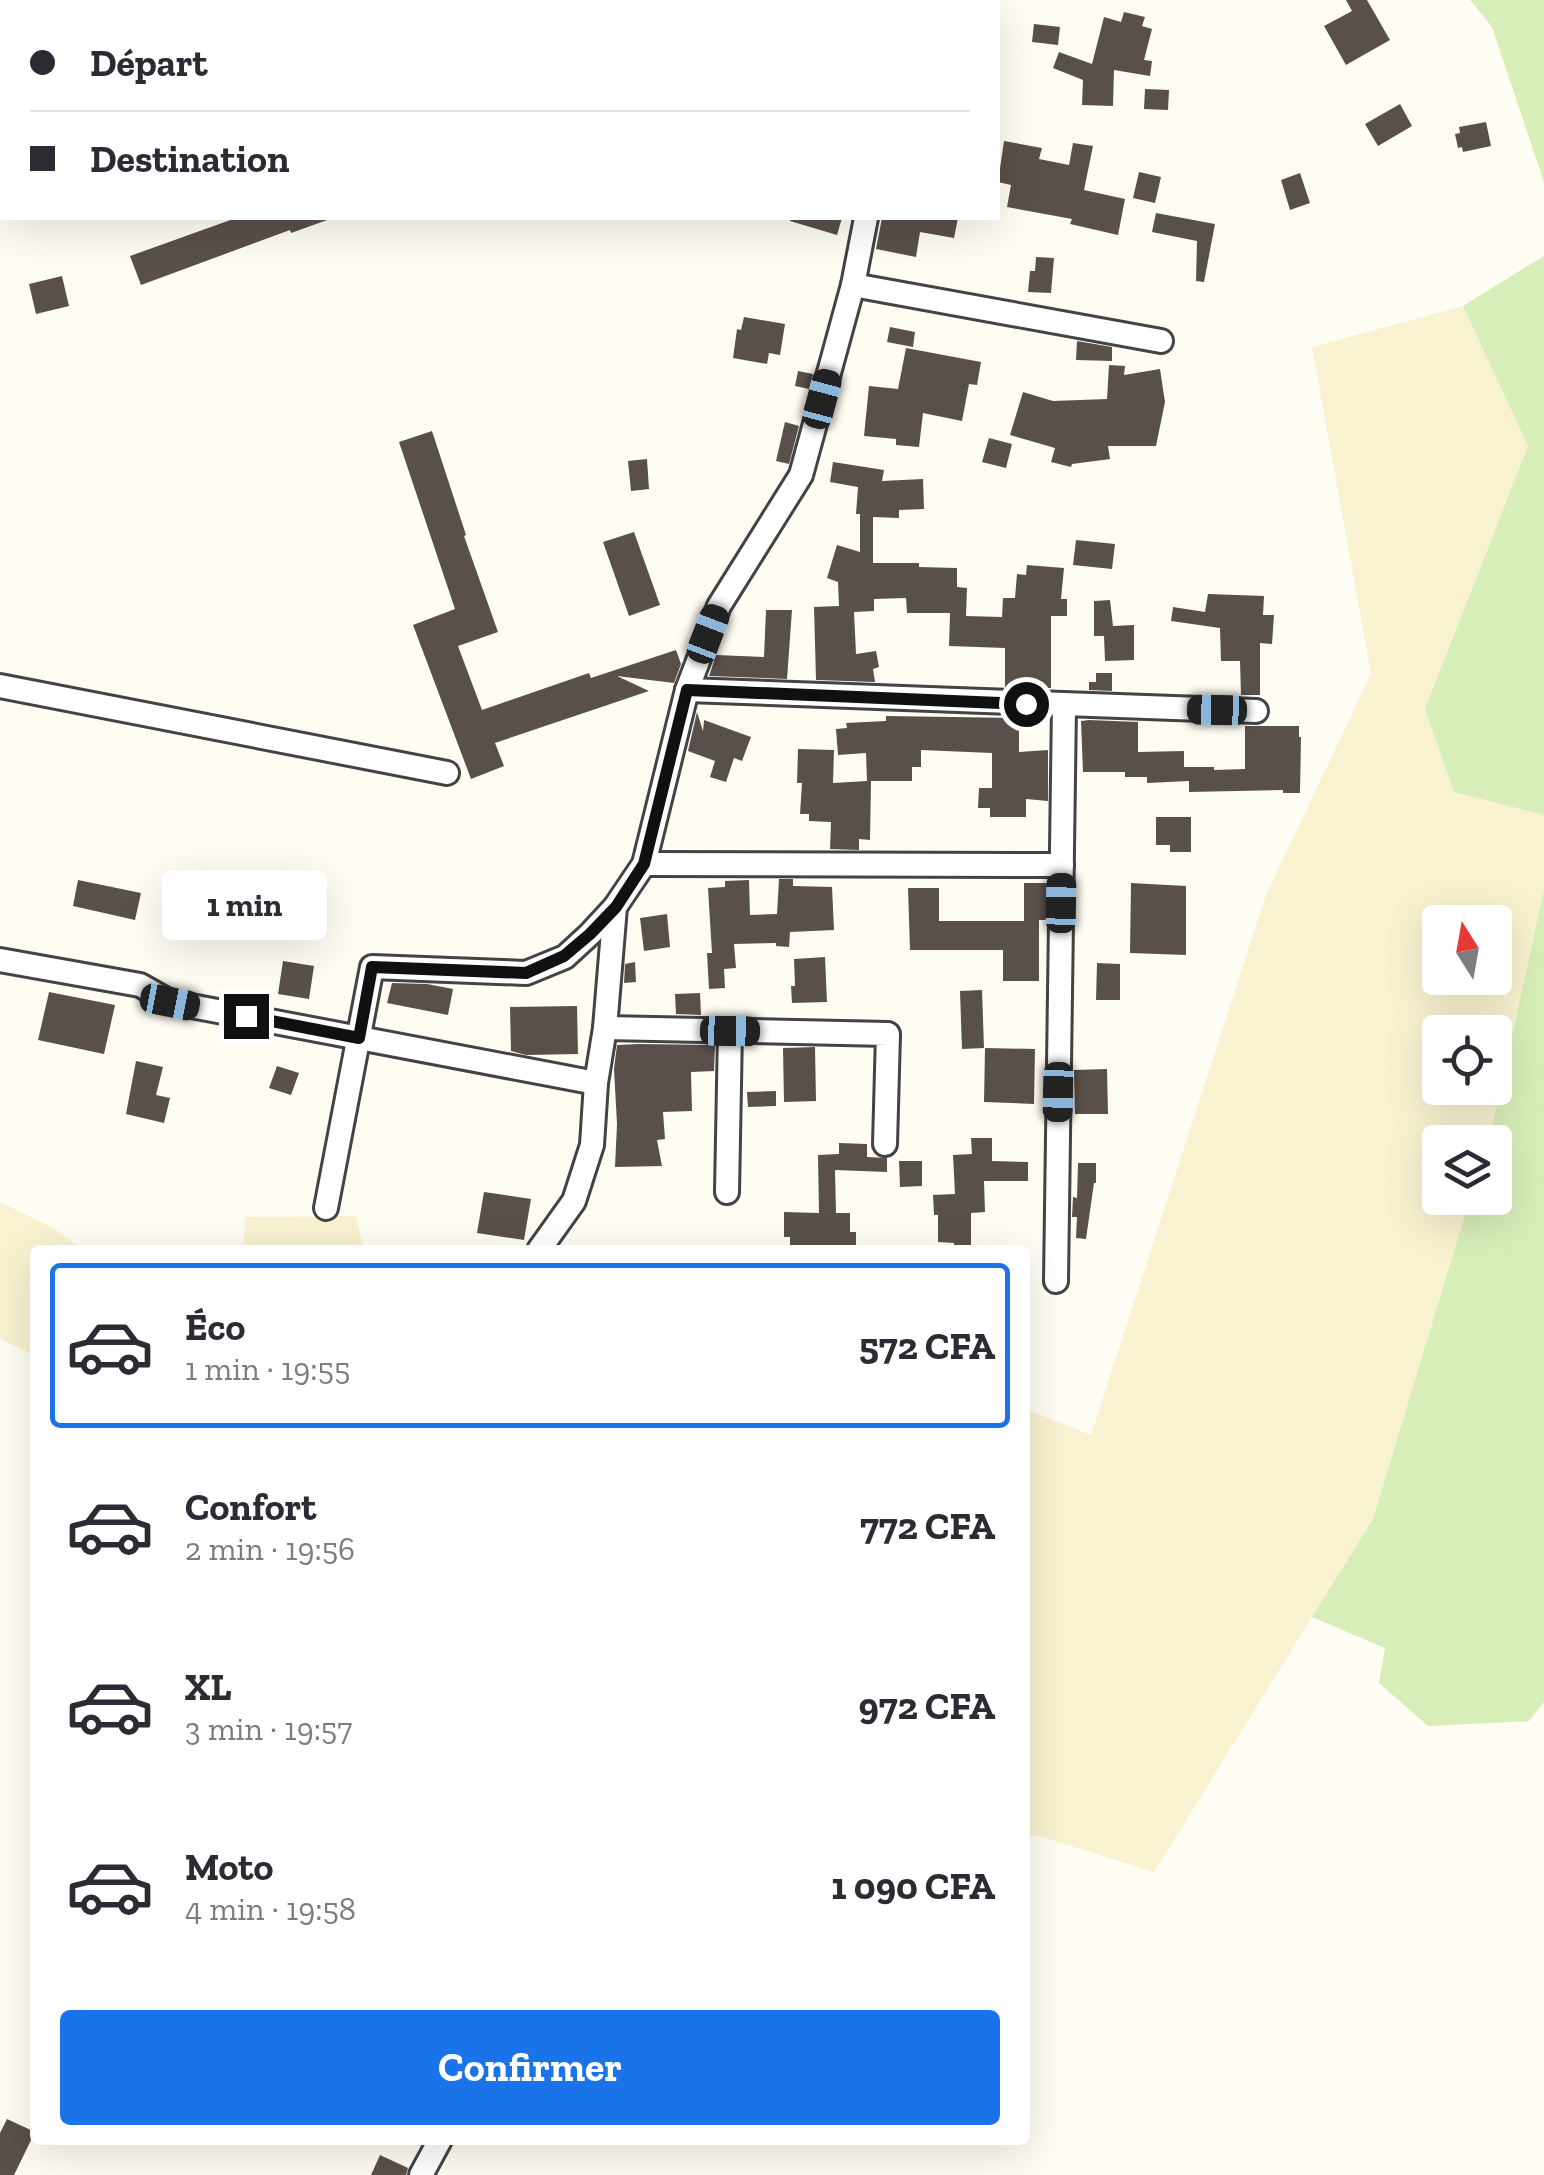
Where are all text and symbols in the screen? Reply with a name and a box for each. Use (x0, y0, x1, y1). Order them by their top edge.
text: Départ (90, 40, 208, 86)
text: Destination (90, 136, 289, 182)
car (800, 366, 844, 432)
car (683, 601, 733, 667)
route start (1004, 682, 1049, 727)
car (1187, 694, 1247, 726)
callout: 1 min (164, 871, 328, 941)
car (1045, 873, 1077, 933)
text: 1 min (207, 886, 282, 924)
north arrow (1422, 905, 1512, 995)
map controls (1422, 905, 1512, 1215)
car (138, 982, 202, 1022)
route end (224, 994, 269, 1039)
car (700, 1015, 760, 1047)
button: locate (1422, 1015, 1512, 1105)
car (1042, 1062, 1074, 1122)
button: layers (1422, 1125, 1512, 1215)
icon: car (65, 1301, 155, 1391)
text: Éco (185, 1304, 245, 1350)
text: 572 CFA (859, 1323, 995, 1369)
text: 1 min · 19:55 (185, 1350, 350, 1388)
icon: car (65, 1481, 155, 1571)
text: Confort (185, 1484, 316, 1530)
text: 772 CFA (860, 1503, 995, 1549)
text: 2 min · 19:56 (185, 1530, 355, 1568)
icon: car (65, 1661, 155, 1751)
text: XL (185, 1664, 232, 1710)
text: 972 CFA (858, 1683, 995, 1729)
text: 3 min · 19:57 (185, 1710, 352, 1748)
icon: car (65, 1841, 155, 1931)
text: Moto (185, 1844, 273, 1890)
text: 1 090 CFA (831, 1863, 995, 1909)
text: 4 min · 19:58 (185, 1890, 356, 1928)
button: Confirmer (60, 2010, 1000, 2125)

